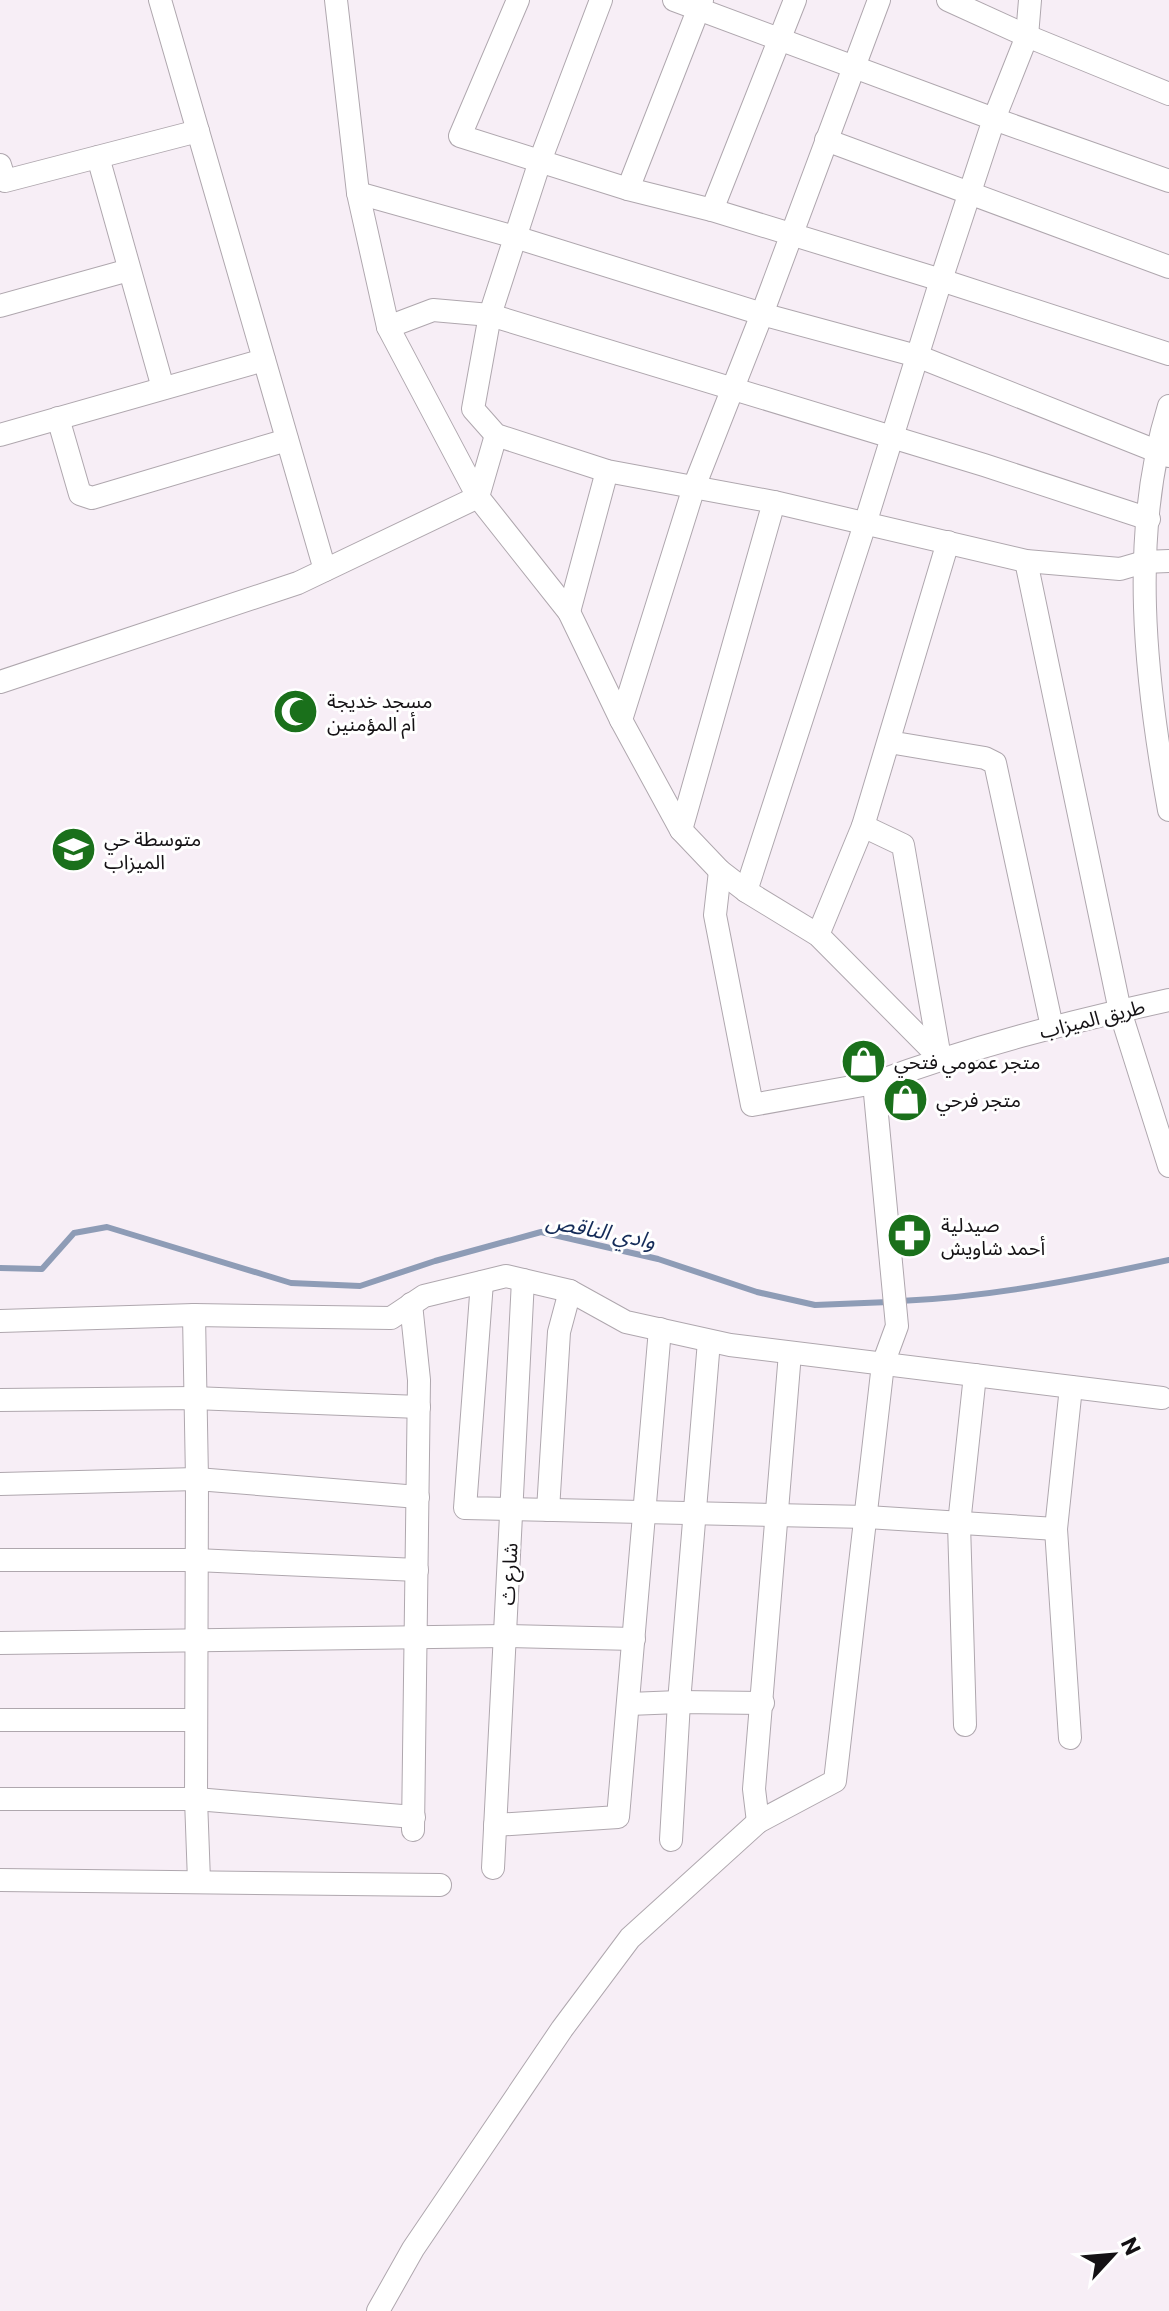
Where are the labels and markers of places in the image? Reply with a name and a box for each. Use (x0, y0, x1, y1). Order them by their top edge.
mosque icon: مسجد خديجة أم المؤمنين (272, 688, 320, 736)
place label: مسجد خديجة أم المؤمنين (327, 688, 433, 739)
school or university icon: متوسطة حي الميزاب (49, 826, 97, 874)
place label: متوسطة حي الميزاب (104, 826, 201, 874)
shop icon: متجر عمومي فتحي (839, 1037, 887, 1085)
place label: متجر عمومي فتحي (894, 1049, 1040, 1078)
shop icon: متجر فرحي (881, 1075, 929, 1123)
place label: متجر فرحي (936, 1087, 1021, 1116)
pharmacy icon: صيدلية أحمد شاويش (886, 1212, 934, 1260)
place label: صيدلية أحمد شاويش (941, 1212, 1045, 1260)

